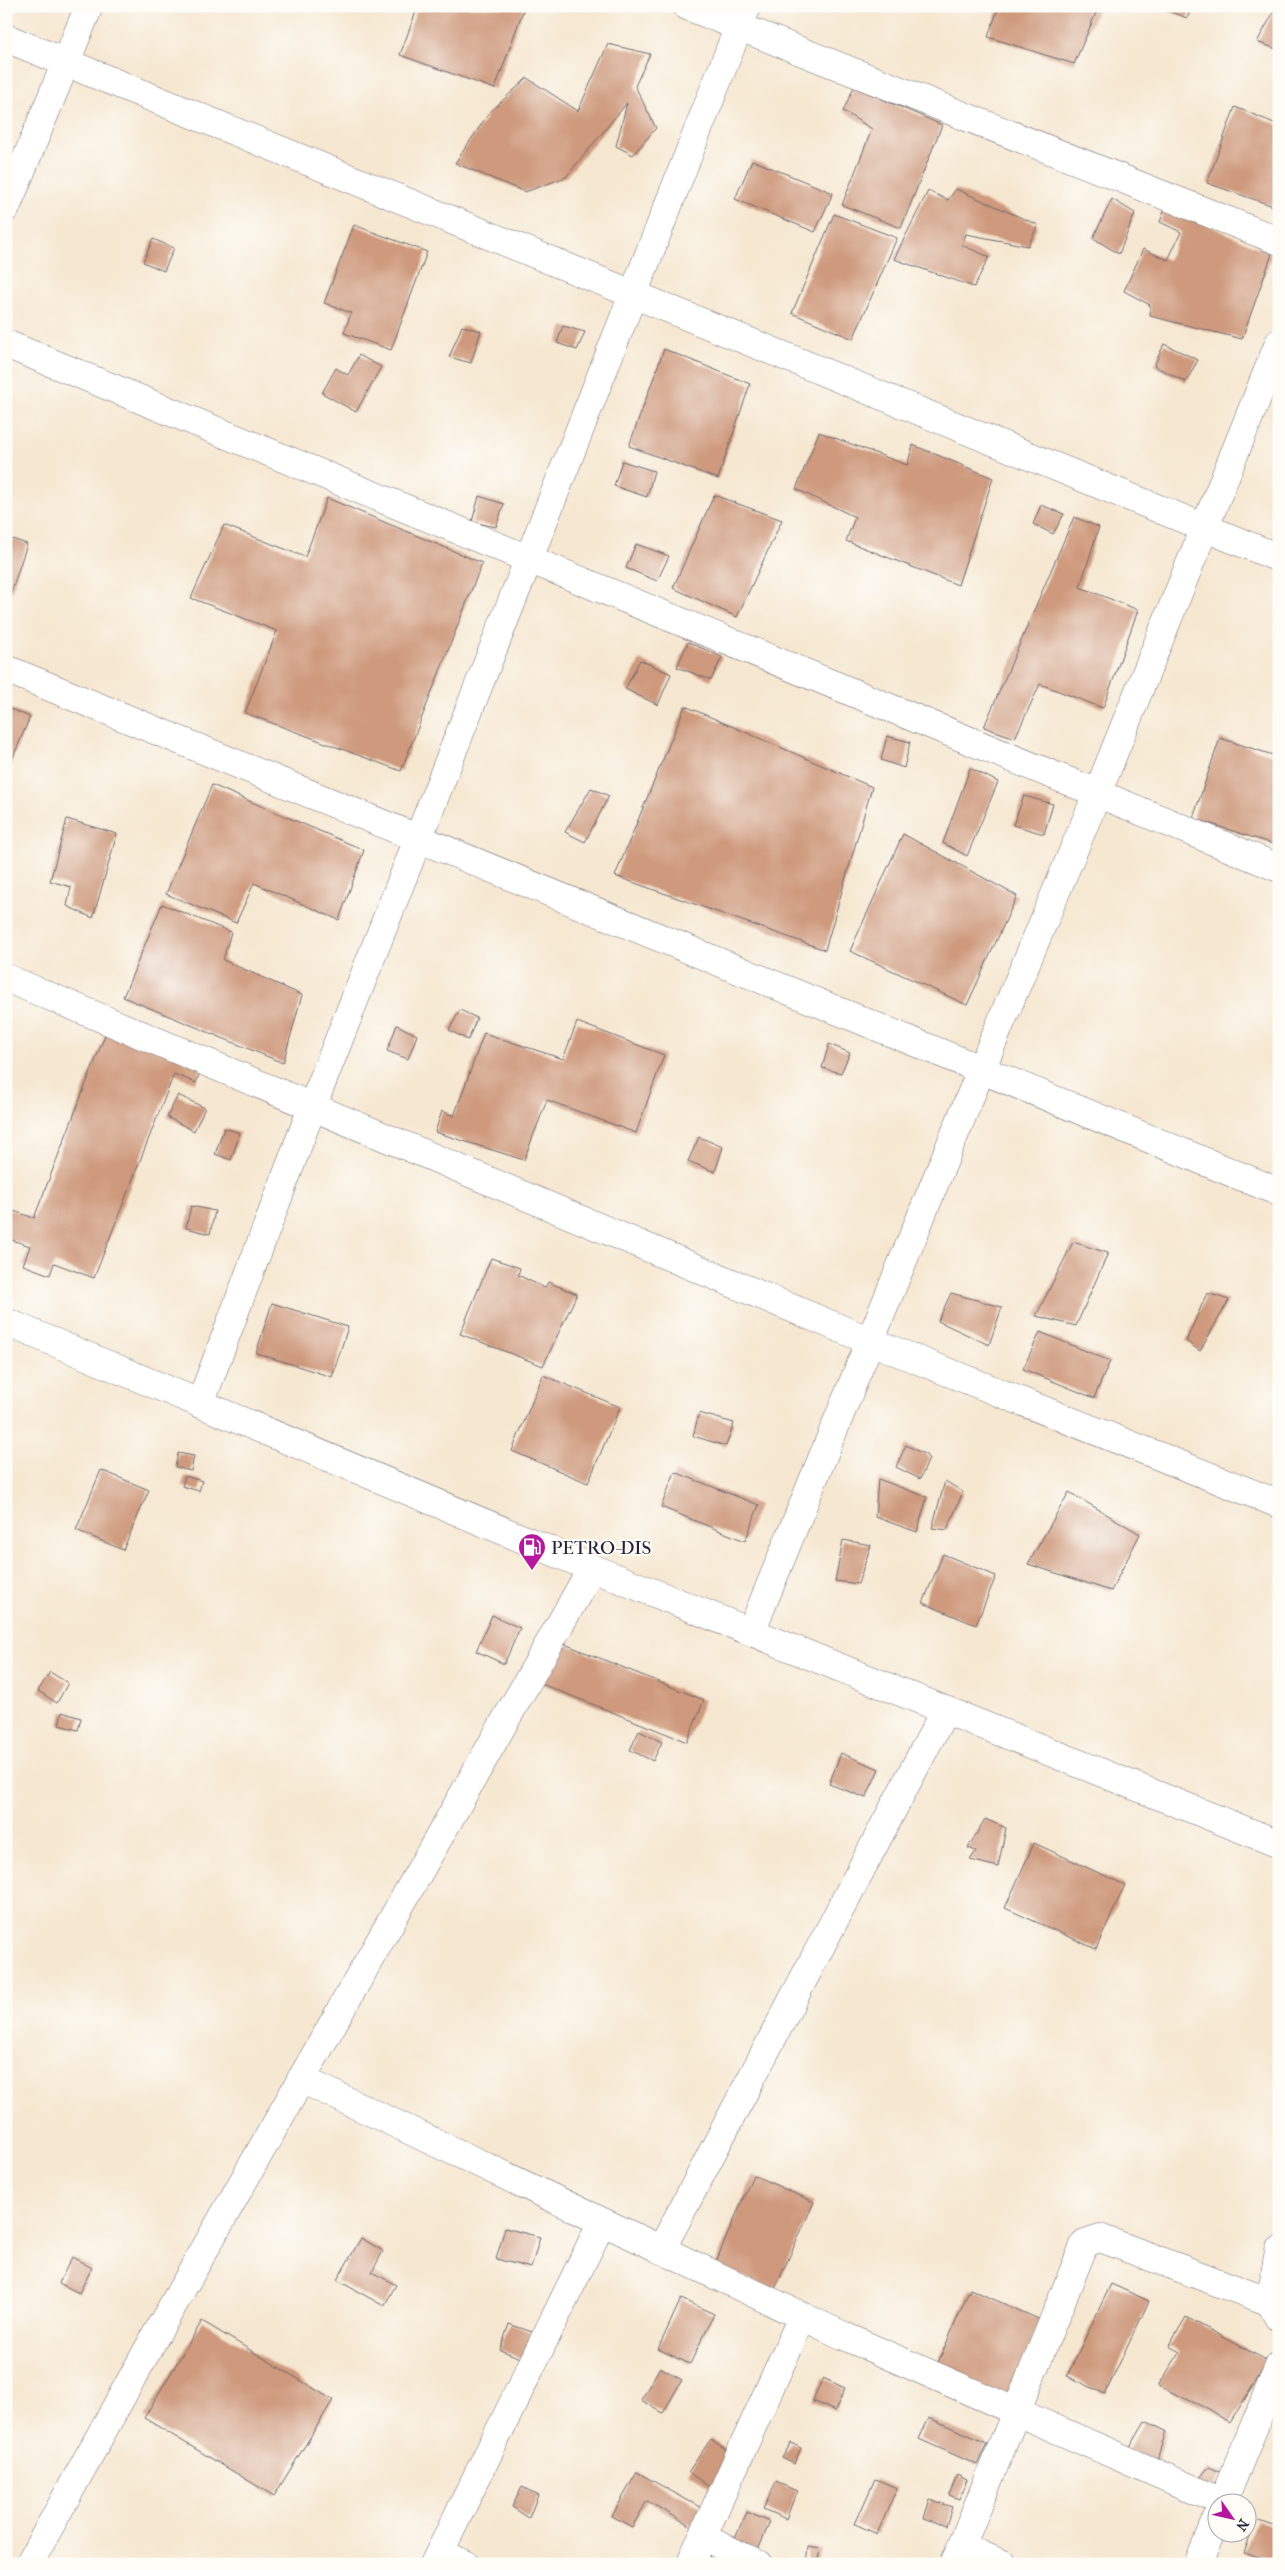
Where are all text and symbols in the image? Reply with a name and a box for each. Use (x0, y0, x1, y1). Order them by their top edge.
fuel station icon: PETRO-DIS (517, 1532, 547, 1571)
place label: PETRO-DIS (551, 1537, 652, 1559)
north arrow (1208, 2492, 1258, 2542)
text: N (1232, 2516, 1252, 2534)

